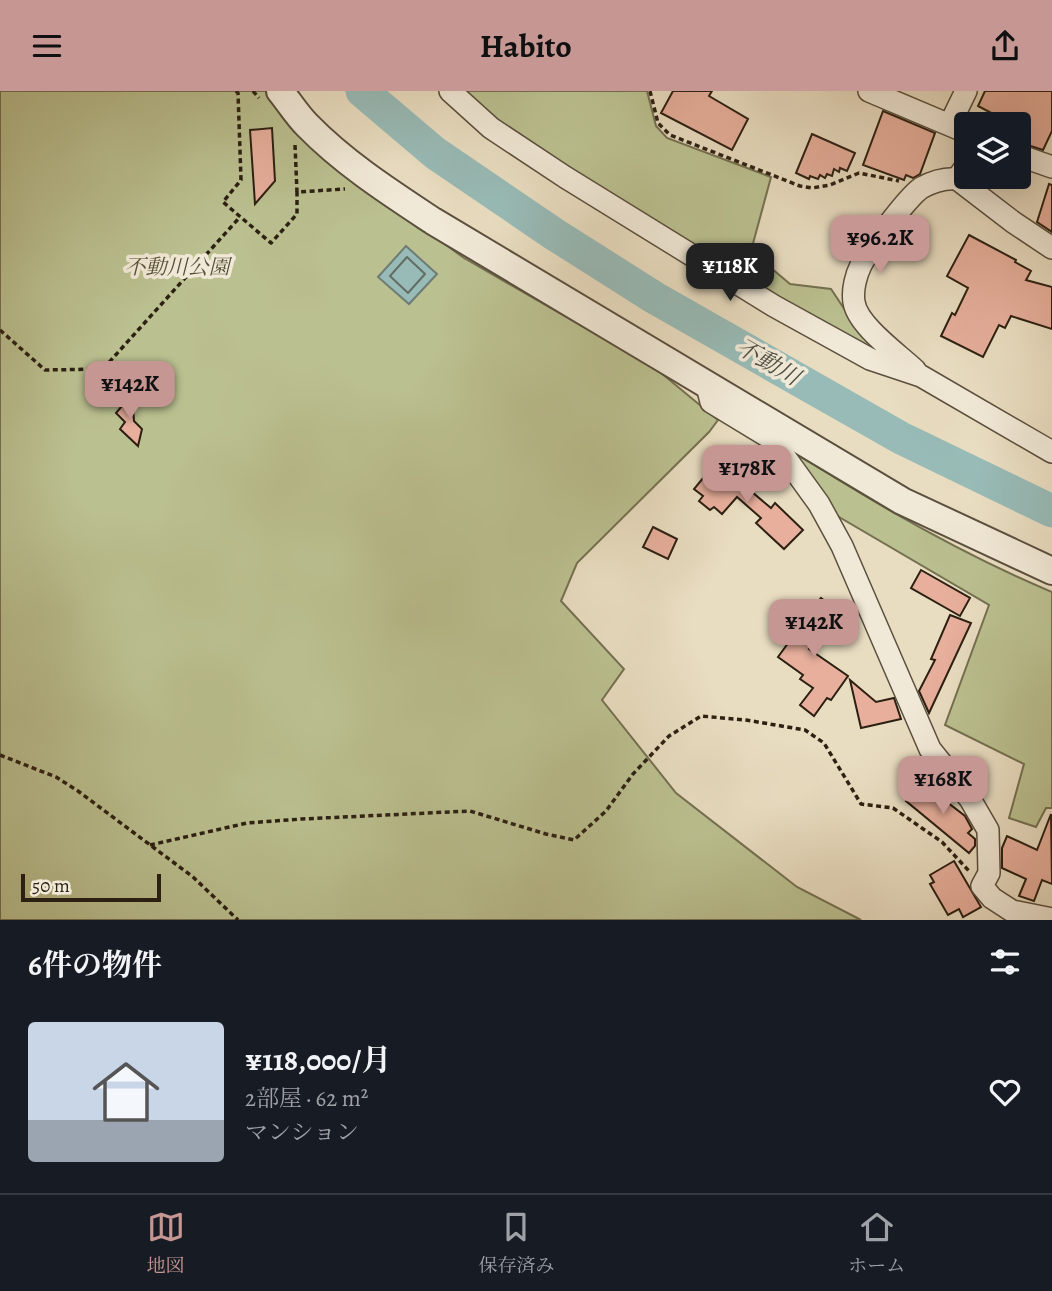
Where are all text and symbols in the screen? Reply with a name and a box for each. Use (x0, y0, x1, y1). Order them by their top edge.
text: Habito (480, 24, 572, 68)
icon: menu (28, 27, 66, 65)
icon: share (986, 27, 1024, 65)
map controls (954, 112, 1031, 189)
button: layers (954, 112, 1031, 189)
pin: ¥96.2K (823, 215, 937, 275)
text: ¥96.2K (846, 222, 914, 253)
pin: ¥118K (681, 243, 779, 303)
text: ¥118K (702, 250, 758, 281)
park label: 不動川公園 (125, 253, 232, 281)
water label: 不動川 (730, 331, 808, 394)
pin: ¥142K (81, 361, 179, 421)
text: ¥142K (101, 368, 159, 399)
pin: ¥178K (698, 445, 796, 505)
text: ¥178K (718, 452, 776, 483)
pin: ¥142K (765, 599, 863, 659)
text: ¥142K (785, 606, 843, 637)
pin: ¥168K (894, 757, 992, 816)
text: ¥168K (914, 763, 972, 794)
scale bar (21, 871, 161, 903)
text: 50 m (32, 873, 70, 899)
icon: filters (986, 943, 1024, 981)
text: 6件の物件 (28, 945, 162, 985)
text: ¥118,000/月 (245, 1040, 391, 1080)
icon: home (84, 1050, 168, 1134)
icon: heart (986, 1073, 1024, 1111)
text: 2部屋 · 62 m² (245, 1083, 368, 1114)
text: マンション (245, 1117, 359, 1148)
tab: 地図 (147, 1208, 185, 1279)
tab: 保存済み (478, 1208, 554, 1279)
tab: ホーム (848, 1208, 905, 1279)

